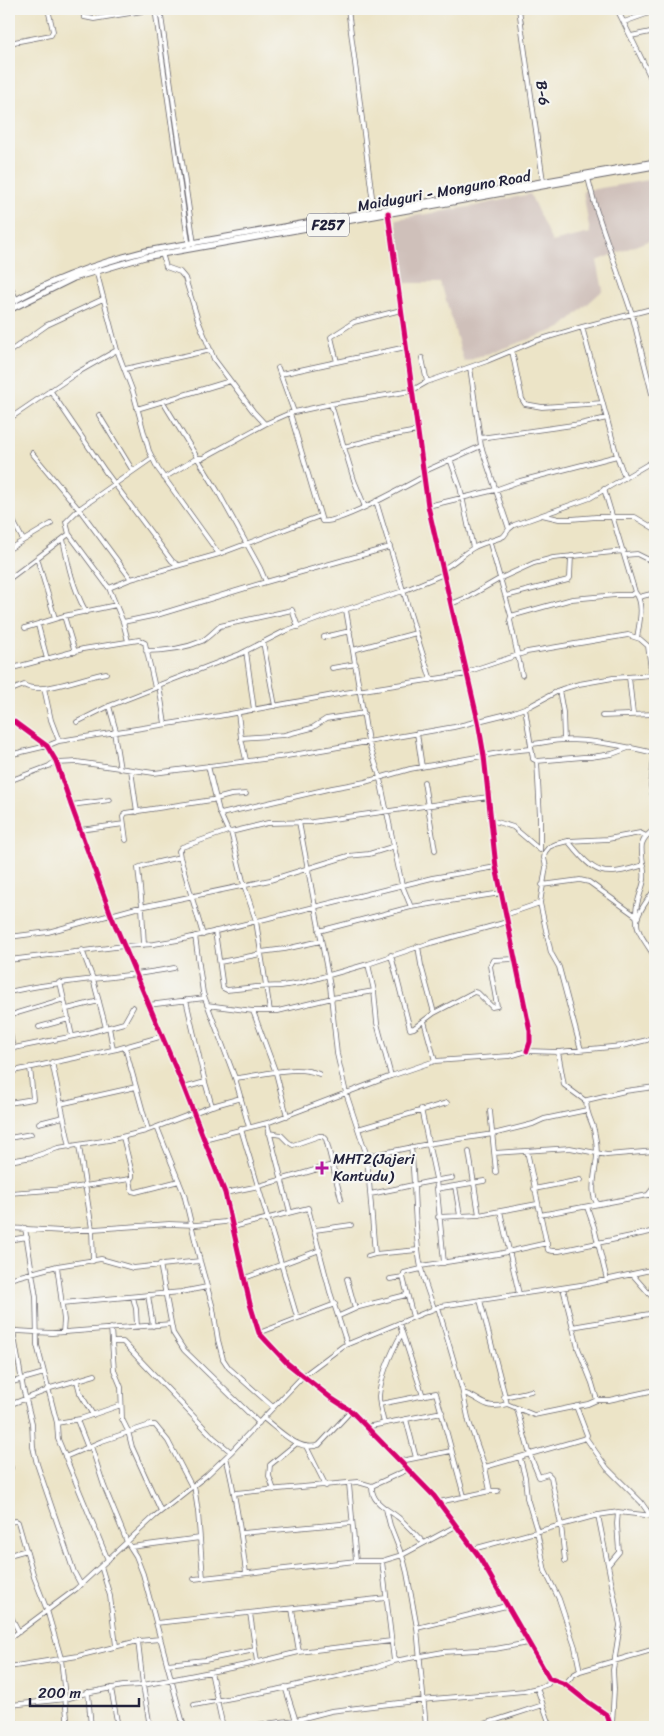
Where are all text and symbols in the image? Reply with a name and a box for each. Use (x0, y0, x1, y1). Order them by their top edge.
street label: B-6 (528, 79, 558, 107)
street label: Maiduguri - Monguno Road (355, 163, 534, 219)
road number: F257 (307, 214, 349, 236)
place label: MHT2(Jajeri Kantudu) (333, 1146, 416, 1189)
marker: MHT2(Jajeri Kantudu) (315, 1161, 329, 1175)
scale bar (30, 1676, 139, 1708)
text: 200 m (38, 1680, 82, 1706)

